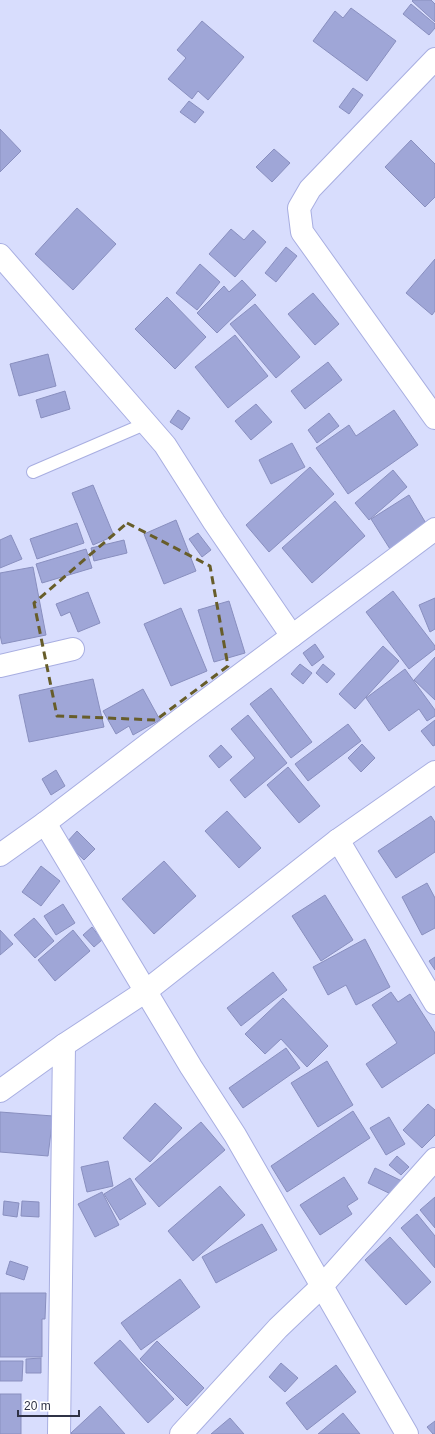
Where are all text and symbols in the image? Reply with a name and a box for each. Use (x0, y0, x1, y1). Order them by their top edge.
scale bar (18, 1392, 79, 1418)
text: 20 m (24, 1399, 51, 1413)

